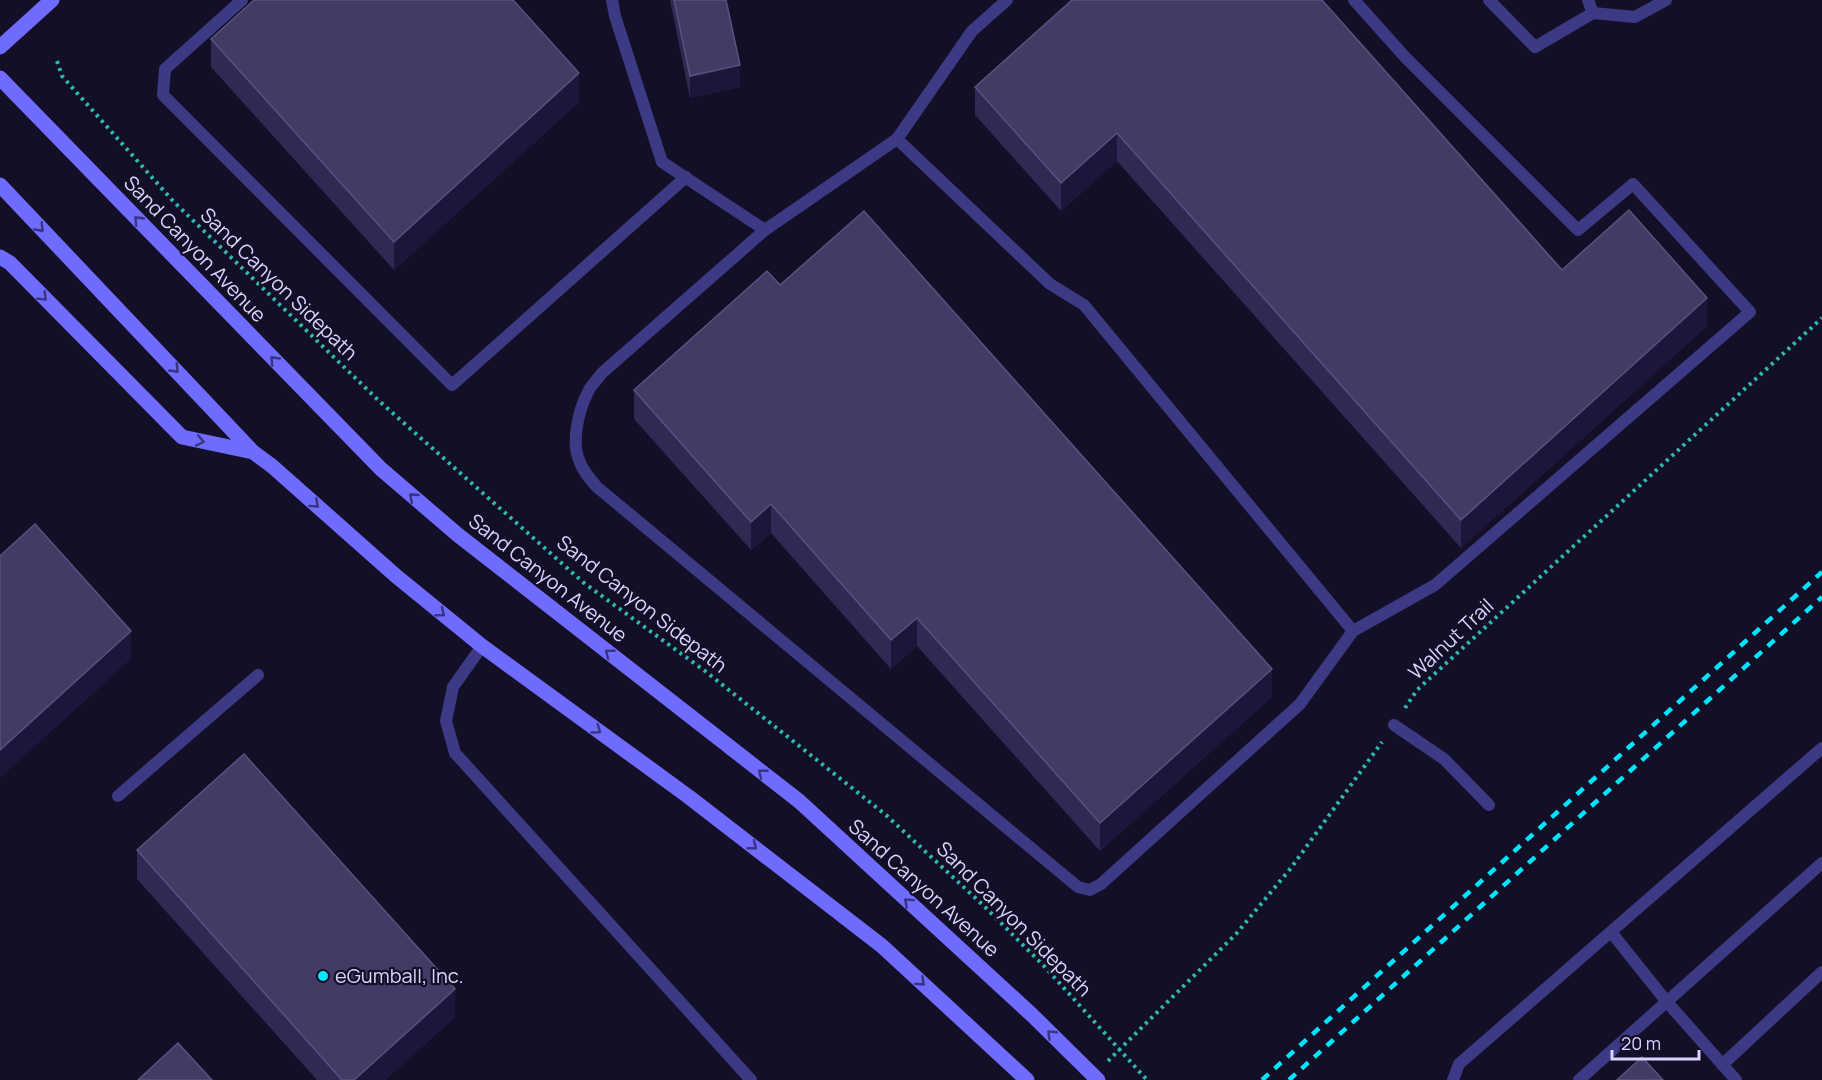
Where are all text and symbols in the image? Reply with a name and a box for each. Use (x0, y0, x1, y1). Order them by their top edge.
street label: Sand Canyon Avenue (118, 169, 273, 328)
street label: Sand Canyon Sidepath (195, 201, 364, 366)
one-way arrow (135, 217, 146, 228)
one-way arrow (33, 220, 44, 231)
one-way arrow (36, 290, 47, 300)
one-way arrow (271, 356, 282, 367)
one-way arrow (167, 362, 178, 373)
one-way arrow (195, 434, 205, 447)
one-way arrow (409, 493, 420, 504)
one-way arrow (308, 497, 319, 508)
street label: Sand Canyon Avenue (463, 507, 633, 648)
street label: Sand Canyon Sidepath (552, 529, 733, 679)
street label: Walnut Trail (1402, 592, 1499, 685)
one-way arrow (434, 606, 445, 617)
one-way arrow (604, 649, 615, 660)
one-way arrow (591, 723, 602, 734)
one-way arrow (758, 769, 769, 780)
street label: Sand Canyon Avenue (843, 813, 1006, 963)
street label: Sand Canyon Sidepath (931, 835, 1098, 1002)
one-way arrow (747, 839, 758, 850)
one-way arrow (905, 898, 915, 909)
place label: eGumball, Inc. (335, 962, 463, 989)
marker: eGumball, Inc. (316, 969, 330, 983)
one-way arrow (915, 975, 925, 986)
scale bar (1612, 1023, 1699, 1061)
one-way arrow (1048, 1030, 1058, 1041)
text: 20 m (1621, 1031, 1661, 1055)

